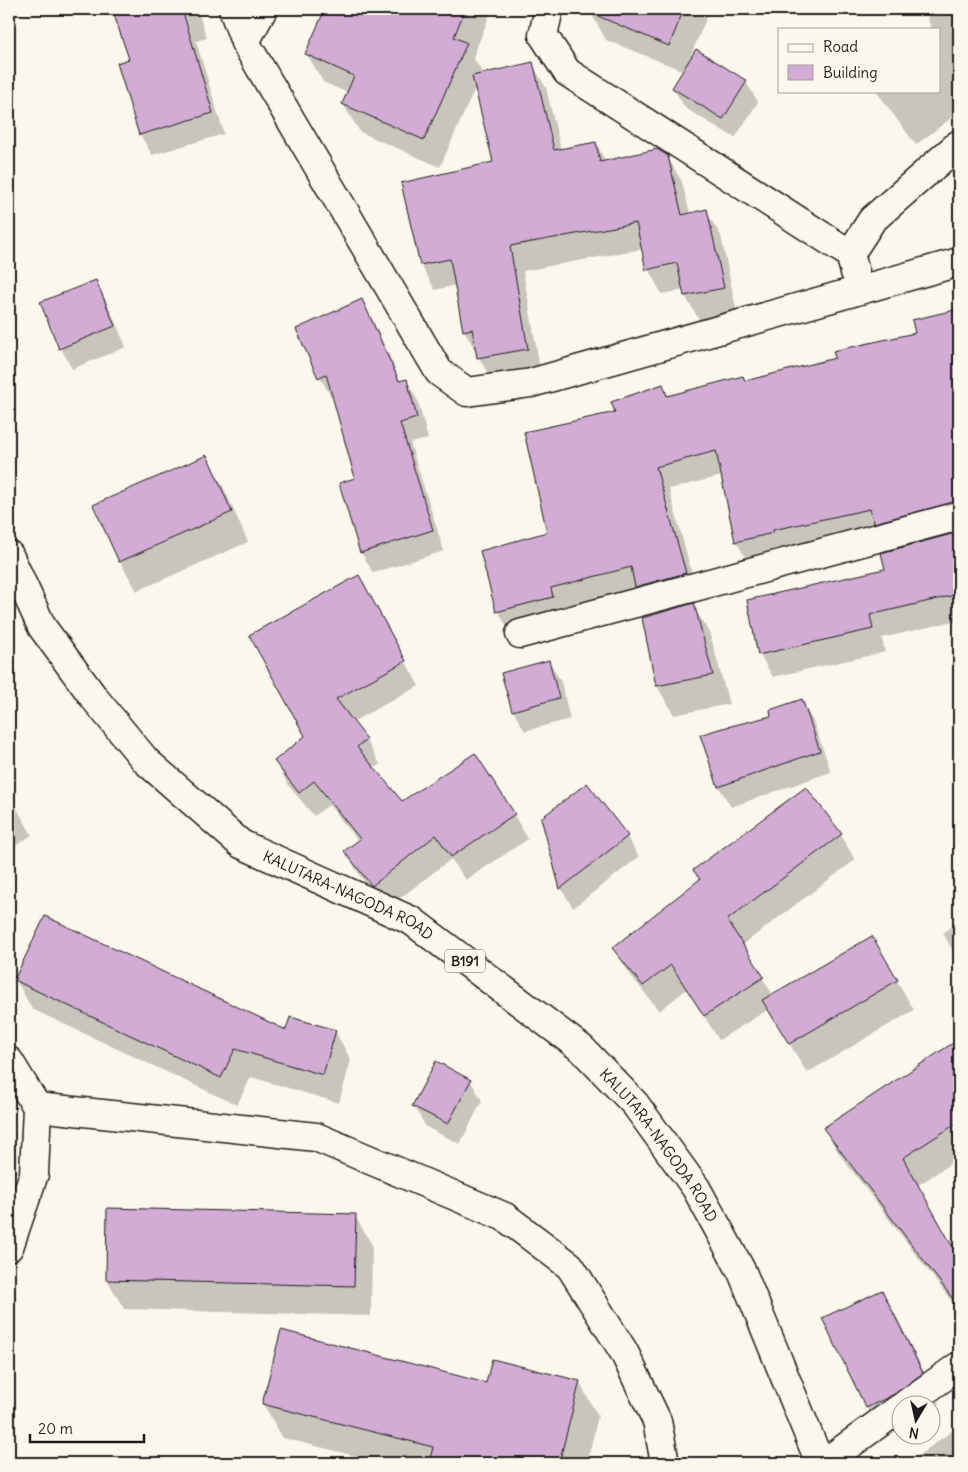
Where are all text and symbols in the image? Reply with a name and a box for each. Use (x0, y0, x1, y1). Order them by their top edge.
legend (778, 28, 940, 92)
text: Road (823, 37, 858, 56)
text: Building (823, 63, 878, 82)
street label: KALUTARA-NAGODA ROAD (260, 846, 438, 944)
road number: B191 (445, 949, 485, 972)
street label: KALUTARA-NAGODA ROAD (596, 1064, 722, 1225)
north arrow (890, 1394, 940, 1444)
scale bar (30, 1412, 144, 1444)
text: 20 m (38, 1419, 73, 1438)
text: N (908, 1423, 920, 1442)

